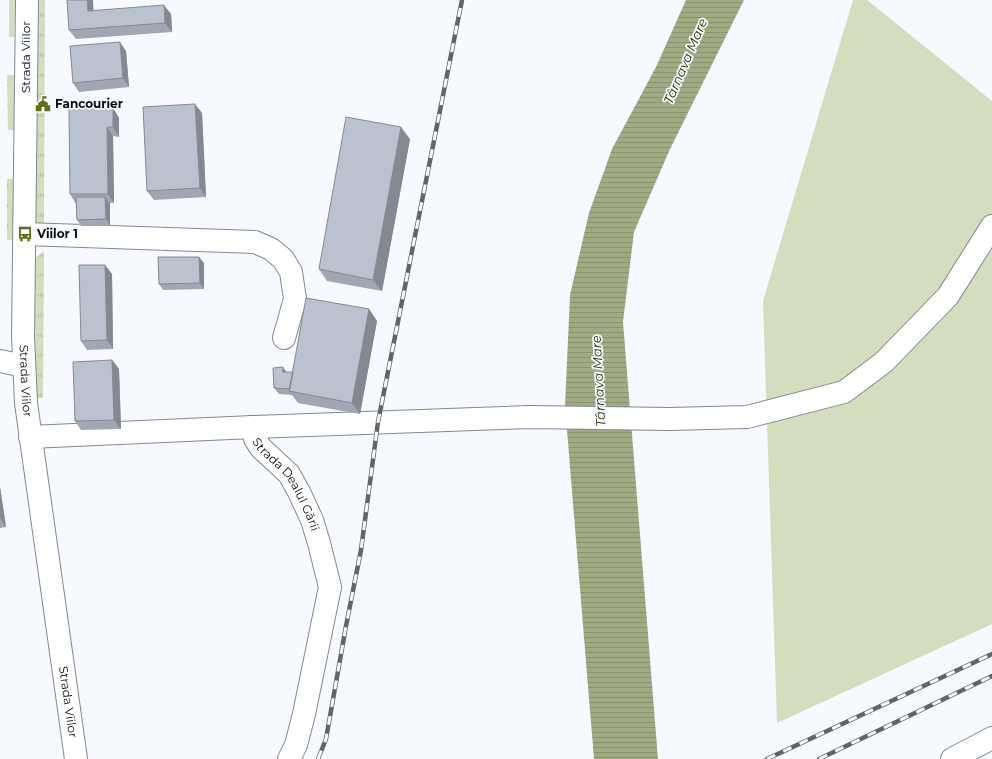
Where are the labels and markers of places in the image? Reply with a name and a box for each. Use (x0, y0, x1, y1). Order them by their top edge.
public building icon: Fancourier (34, 95, 52, 113)
place label: Fancourier (55, 96, 123, 111)
bus stop icon: Viilor 1 (16, 225, 34, 243)
place label: Viilor 1 (36, 226, 78, 241)

